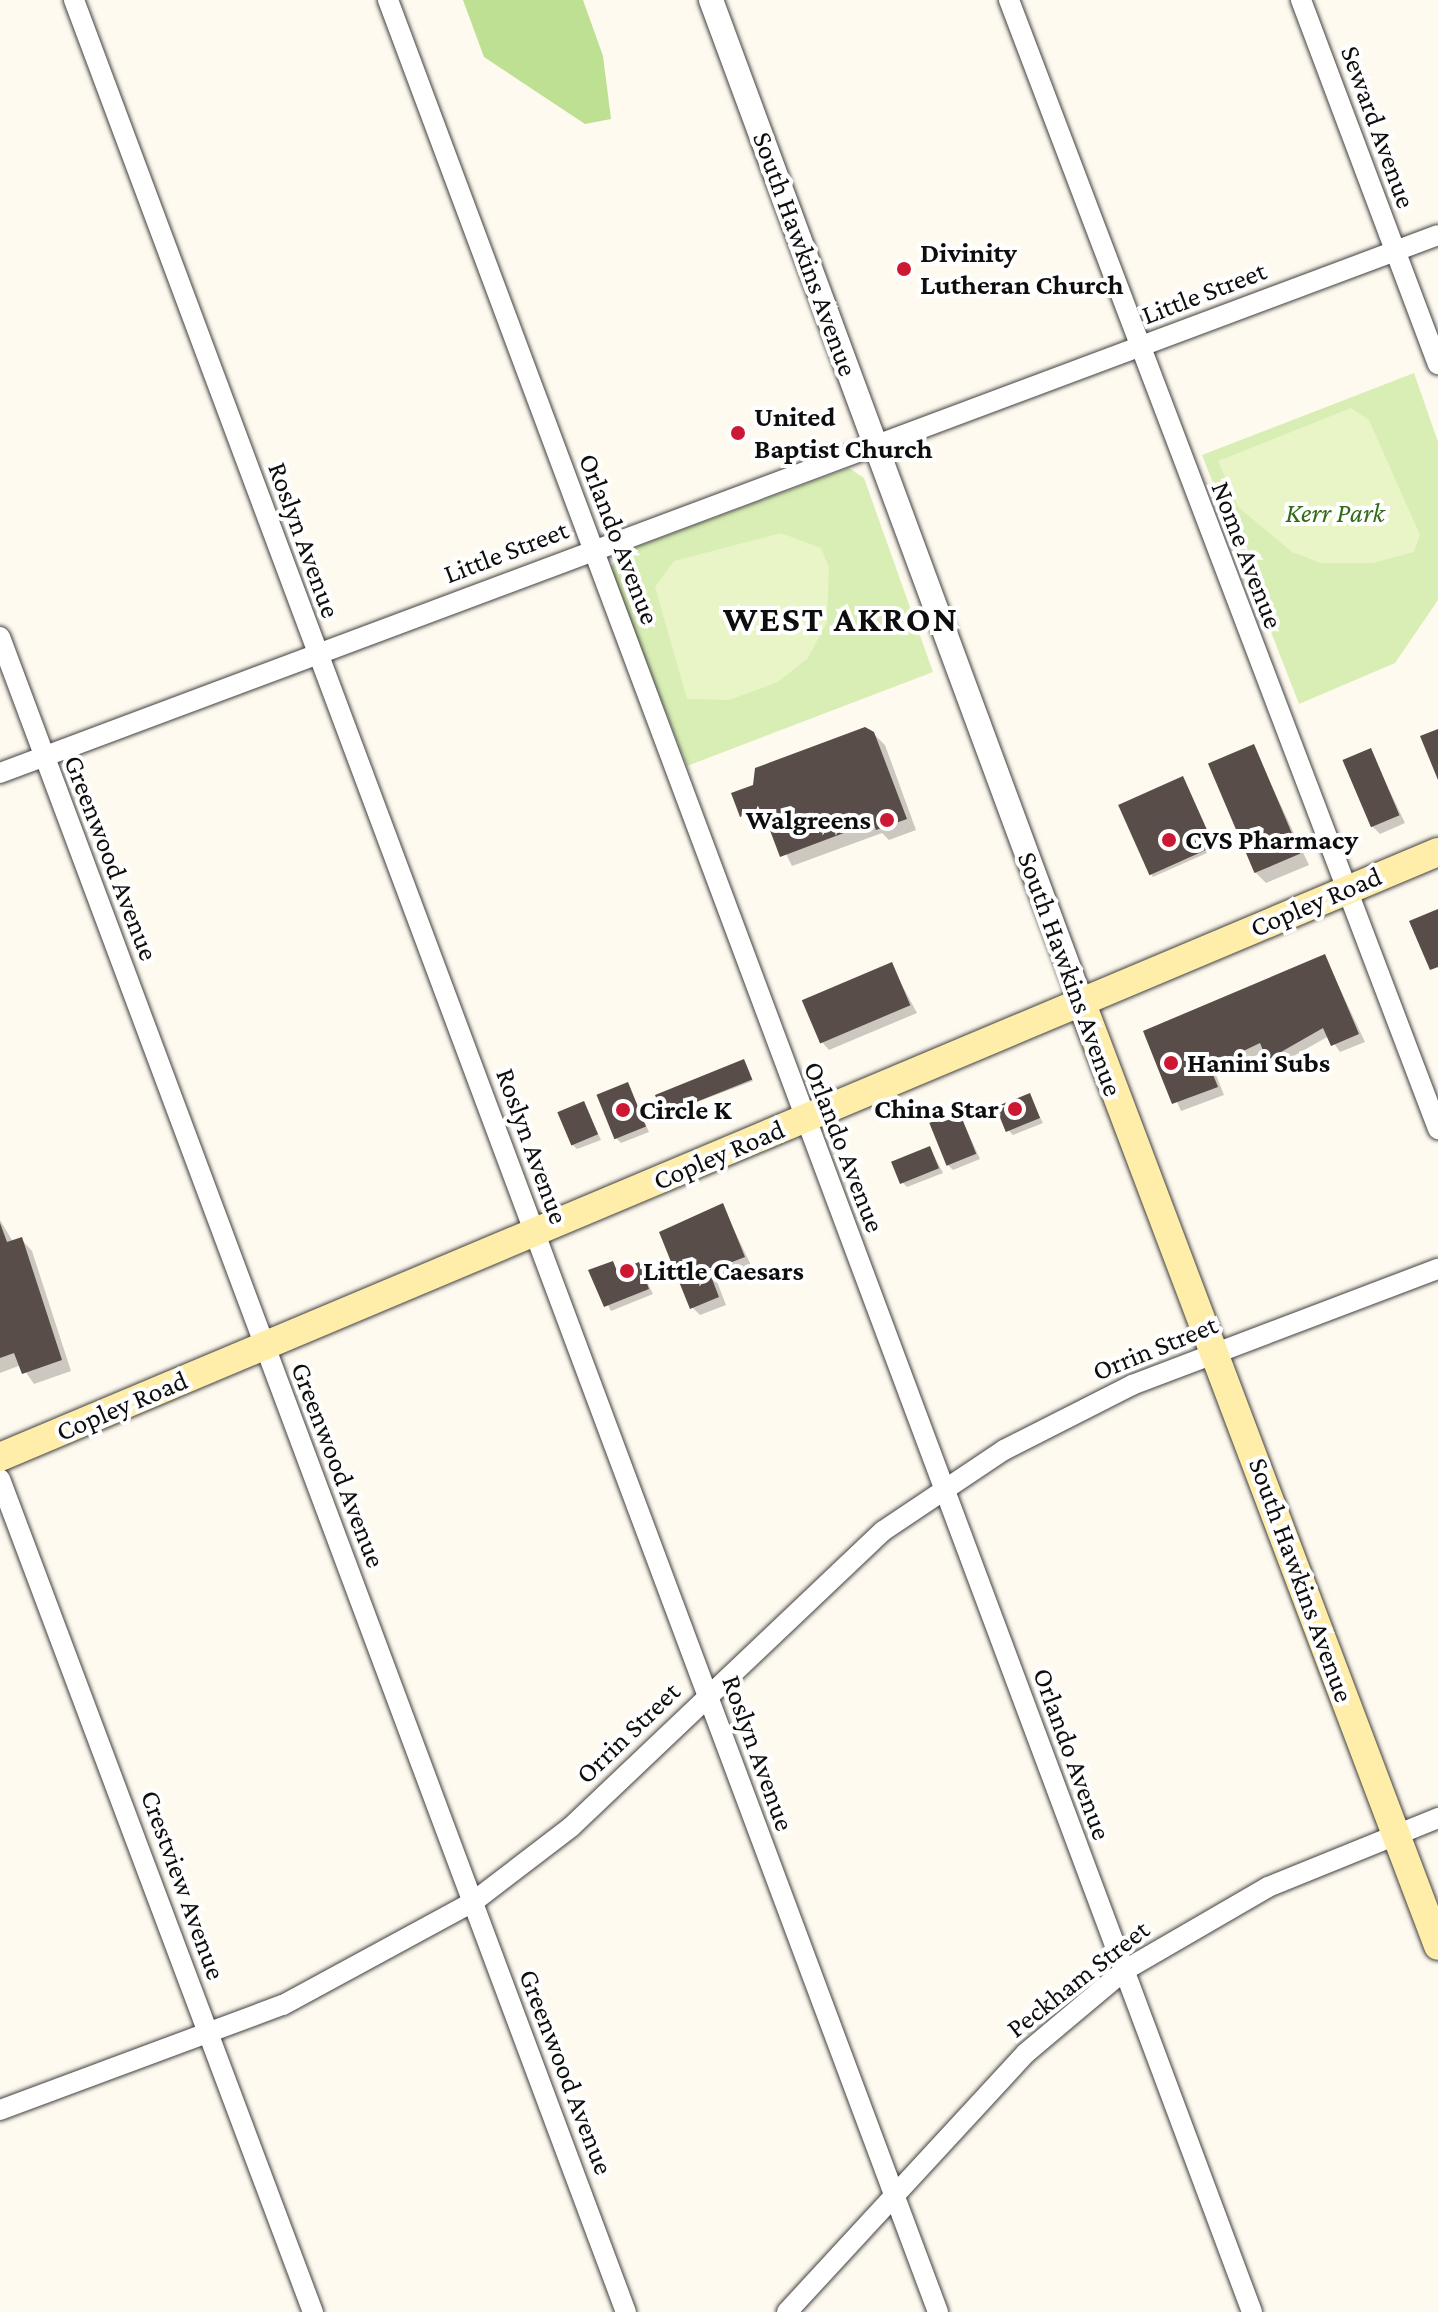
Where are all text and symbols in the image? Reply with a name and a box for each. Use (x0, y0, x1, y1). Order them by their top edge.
street label: Seward Avenue (1333, 41, 1423, 213)
street label: South Hawkins Avenue (745, 127, 865, 381)
place label: Divinity Lutheran Church (920, 236, 1124, 302)
street label: Little Street (1137, 254, 1271, 332)
marker: Divinity Lutheran Church (895, 260, 913, 278)
place label: United Baptist Church (754, 400, 933, 466)
marker: United Baptist Church (729, 424, 747, 442)
street label: Orlando Avenue (571, 449, 667, 629)
street label: Roslyn Avenue (260, 458, 348, 622)
street label: Nome Avenue (1204, 477, 1290, 633)
park label: Kerr Park (1285, 496, 1385, 530)
street label: Little Street (439, 513, 573, 591)
district label: WEST AKRON (723, 598, 959, 642)
street label: Greenwood Avenue (56, 751, 166, 965)
place label: Walgreens (746, 803, 871, 837)
marker: Walgreens (878, 811, 896, 829)
place label: CVS Pharmacy (1185, 823, 1358, 857)
marker: CVS Pharmacy (1160, 831, 1178, 849)
street label: South Hawkins Avenue (1010, 847, 1130, 1101)
street label: Copley Road (1245, 859, 1387, 945)
place label: Hanini Subs (1187, 1046, 1330, 1080)
marker: Hanini Subs (1162, 1054, 1180, 1072)
street label: Orlando Avenue (796, 1057, 892, 1237)
street label: Roslyn Avenue (488, 1064, 576, 1228)
place label: China Star (874, 1092, 999, 1126)
place label: Circle K (639, 1093, 731, 1127)
marker: China Star (1006, 1100, 1024, 1118)
marker: Circle K (614, 1101, 632, 1119)
street label: Copley Road (648, 1112, 790, 1198)
place label: Little Caesars (643, 1254, 804, 1288)
marker: Little Caesars (618, 1262, 636, 1280)
street label: Orrin Street (1088, 1308, 1222, 1388)
street label: Greenwood Avenue (283, 1358, 393, 1572)
street label: Copley Road (51, 1363, 193, 1449)
street label: South Hawkins Avenue (1241, 1453, 1361, 1707)
street label: Orlando Avenue (1025, 1664, 1119, 1844)
street label: Roslyn Avenue (714, 1671, 802, 1835)
street label: Orrin Street (569, 1675, 687, 1791)
street label: Crestview Avenue (133, 1786, 233, 1984)
street label: Peckham Street (1000, 1913, 1156, 2045)
street label: Greenwood Avenue (511, 1965, 621, 2179)

